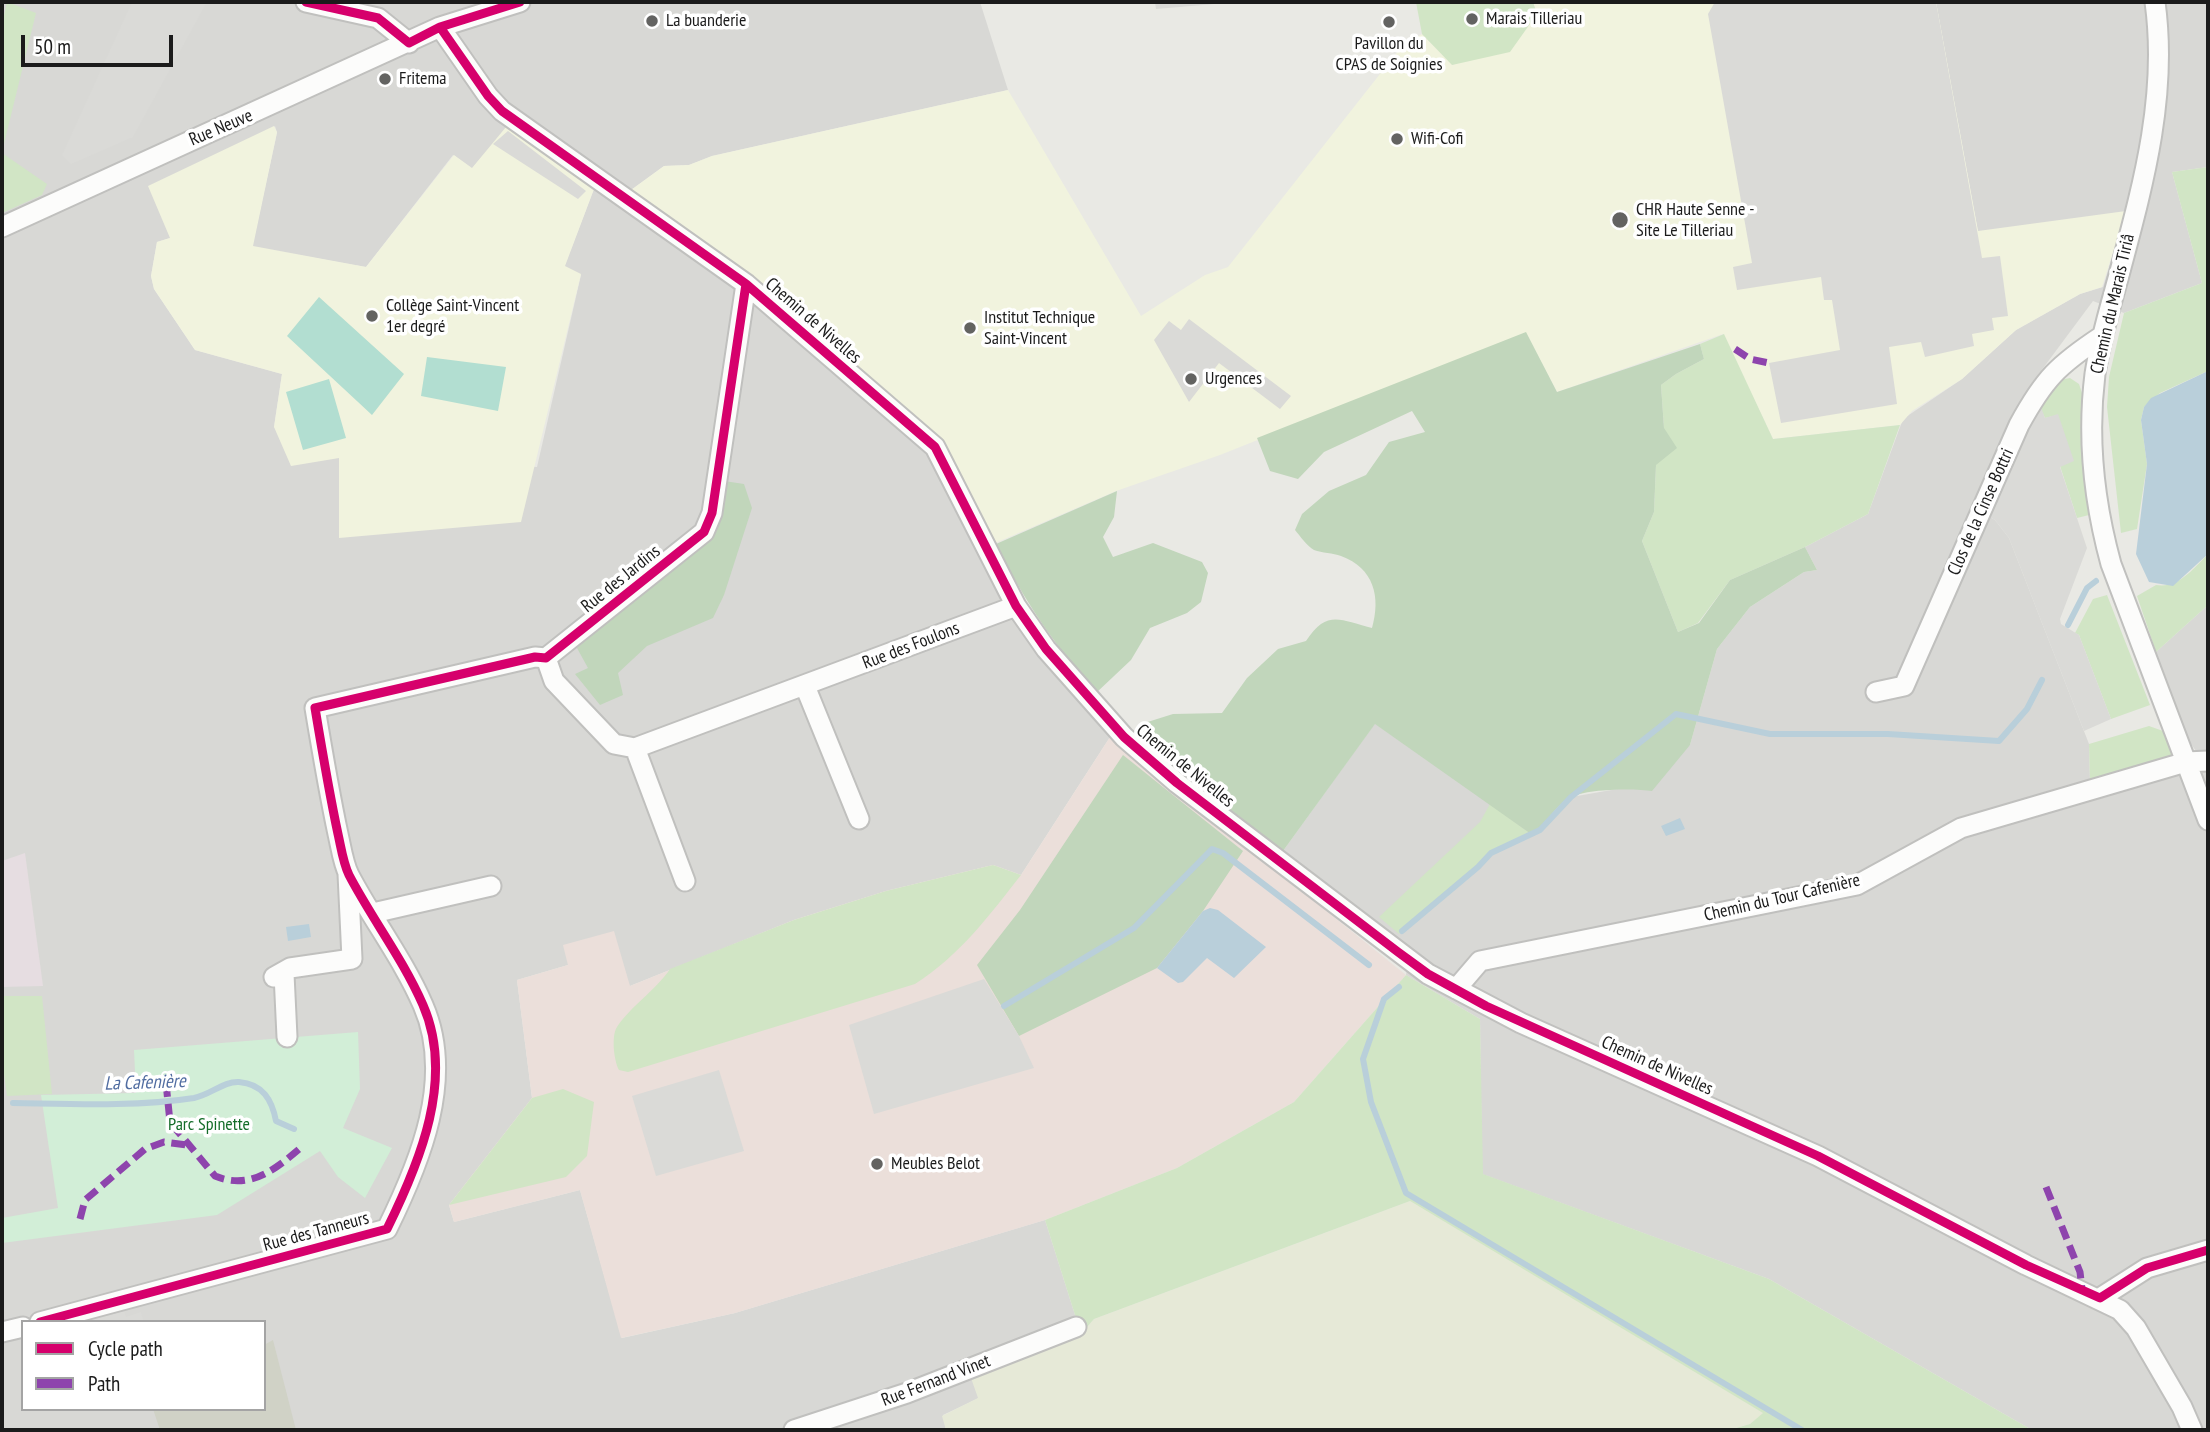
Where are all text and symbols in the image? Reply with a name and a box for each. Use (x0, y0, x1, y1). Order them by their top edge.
place label: Marais Tilleriau (1486, 8, 1582, 30)
place label: La buanderie (666, 10, 746, 32)
marker: Marais Tilleriau (1464, 11, 1480, 27)
marker: La buanderie (644, 13, 660, 29)
marker: Pavillon du CPAS de Soignies (1381, 14, 1397, 30)
scale bar (24, 21, 177, 65)
text: 50 m (34, 33, 71, 60)
place label: Pavillon du CPAS de Soignies (1336, 33, 1442, 76)
place label: Fritema (399, 68, 446, 90)
marker: Fritema (377, 71, 393, 87)
street label: Rue Neuve (186, 105, 256, 151)
place label: Wifi-Cofi (1411, 128, 1463, 150)
marker: Wifi-Cofi (1389, 131, 1405, 147)
place label: CHR Haute Senne - Site Le Tilleriau (1636, 199, 1754, 242)
marker: CHR Haute Senne - Site Le Tilleriau (1610, 210, 1630, 230)
street label: Chemin du Marais Tiriâ (2086, 232, 2140, 376)
street label: Chemin de Nivelles (761, 274, 865, 368)
place label: Collège Saint-Vincent 1er degré (386, 295, 519, 338)
place label: Institut Technique Saint-Vincent (984, 307, 1095, 350)
marker: Collège Saint-Vincent 1er degré (364, 308, 380, 324)
marker: Institut Technique Saint-Vincent (962, 320, 978, 336)
place label: Urgences (1205, 368, 1262, 390)
marker: Urgences (1183, 371, 1199, 387)
street label: Clos de la Cinse Bottri (1943, 445, 2019, 579)
street label: Rue des Jardins (577, 541, 665, 617)
street label: Rue des Foulons (860, 618, 962, 674)
street label: Chemin de Nivelles (1132, 720, 1238, 812)
street label: Chemin du Tour Cafenière (1702, 870, 1862, 926)
street label: Chemin de Nivelles (1598, 1032, 1716, 1100)
water label: La Cafenière (104, 1070, 186, 1096)
park label: Parc Spinette (168, 1114, 250, 1136)
place label: Meubles Belot (891, 1153, 980, 1175)
marker: Meubles Belot (869, 1156, 885, 1172)
street label: Rue des Tanneurs (261, 1208, 371, 1256)
legend (21, 1320, 266, 1411)
text: Cycle path (88, 1335, 163, 1362)
street label: Rue Fernand Vinet (879, 1350, 993, 1412)
text: Path (88, 1370, 120, 1397)

